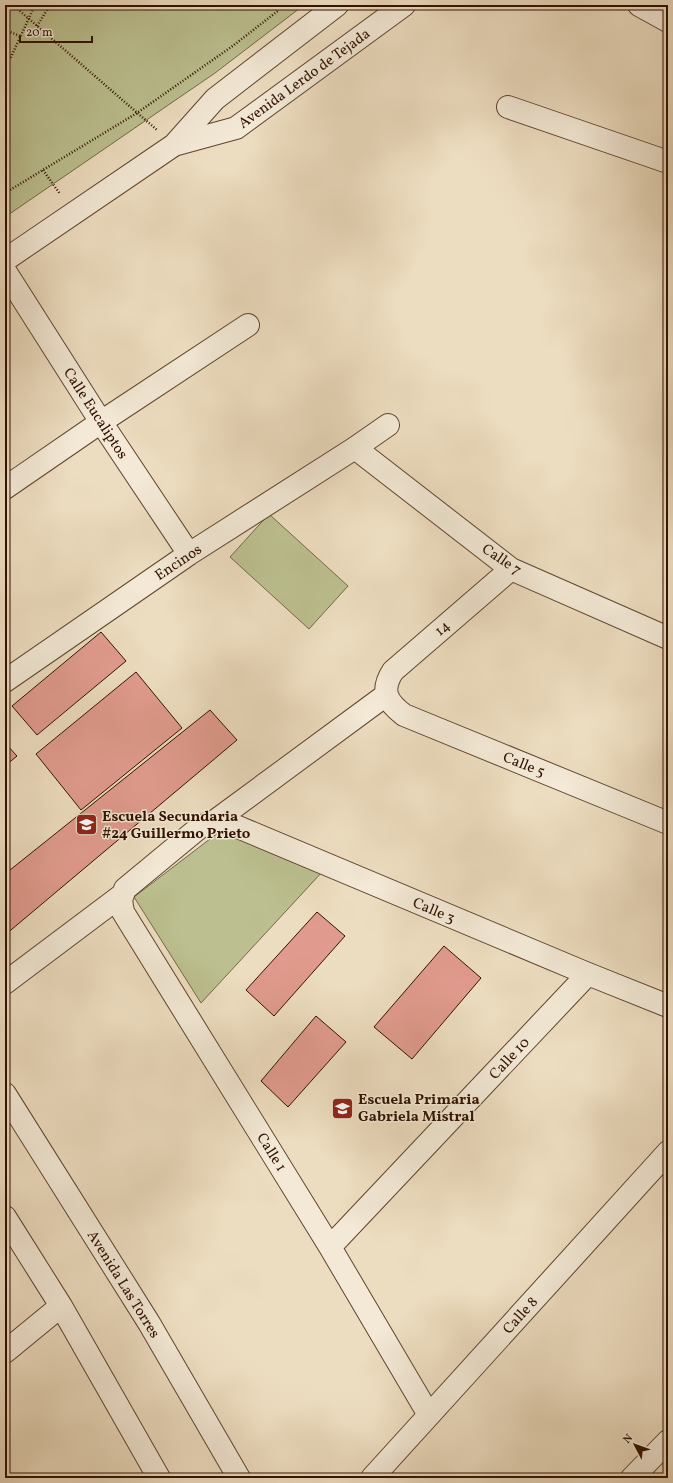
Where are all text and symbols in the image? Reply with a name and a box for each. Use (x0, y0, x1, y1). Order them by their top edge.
scale bar (20, 18, 92, 44)
street label: Avenida Lerdo de Tejada (234, 24, 375, 134)
text: 20 m (26, 25, 53, 41)
street label: Calle Eucaliptos (57, 364, 132, 464)
street label: Calle 7 (477, 539, 525, 581)
street label: Encinos (151, 540, 206, 587)
street label: 14 (431, 616, 455, 642)
street label: Calle 5 (499, 747, 548, 783)
place label: Escuela Secundaria #24 Guillermo Prieto (102, 807, 251, 845)
school or university icon: Escuela Secundaria #24 Guillermo Prieto (73, 812, 99, 838)
street label: Calle 3 (409, 893, 458, 930)
street label: Calle 10 (485, 1033, 535, 1085)
place label: Escuela Primaria Gabriela Mistral (358, 1090, 480, 1128)
school or university icon: Escuela Primaria Gabriela Mistral (329, 1095, 355, 1121)
street label: Calle 1 (251, 1129, 291, 1176)
street label: Avenida Las Torres (81, 1227, 164, 1343)
street label: Calle 8 (499, 1293, 544, 1339)
north arrow (615, 1425, 655, 1465)
text: N (620, 1431, 637, 1447)

